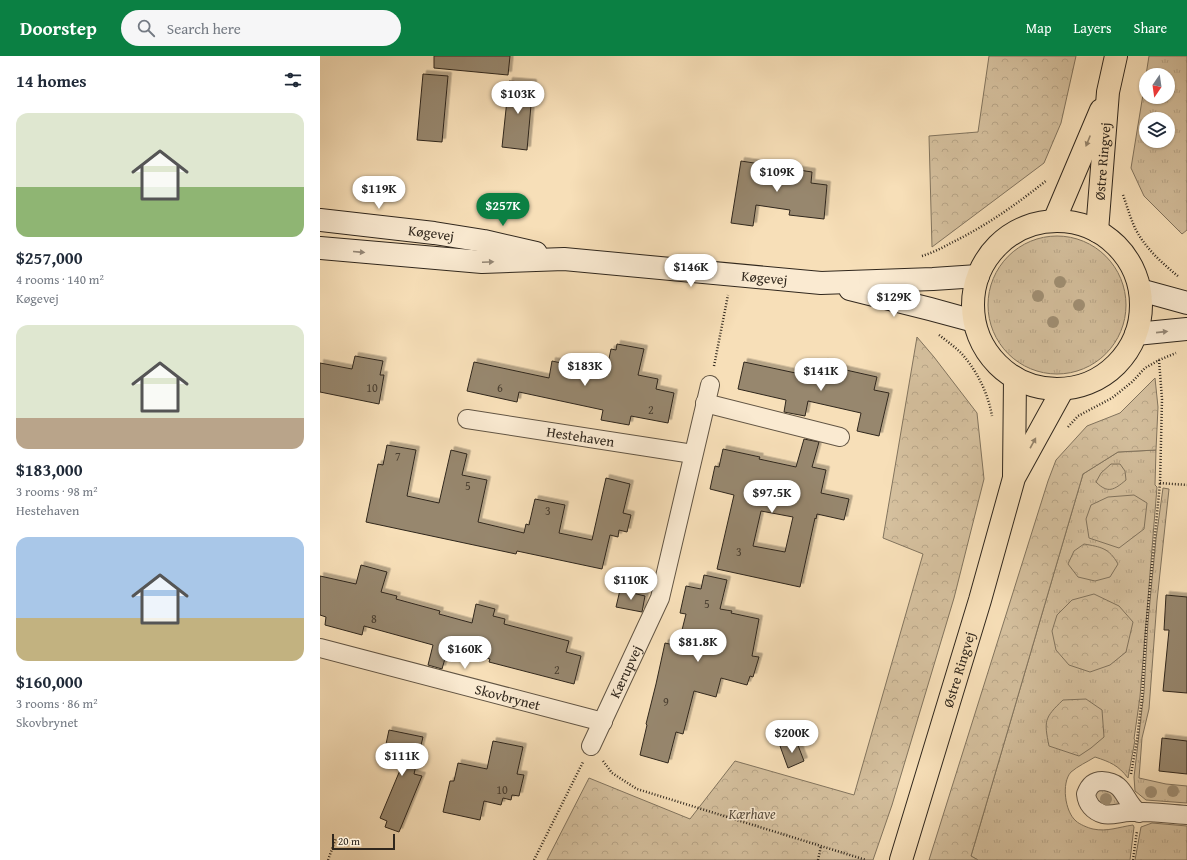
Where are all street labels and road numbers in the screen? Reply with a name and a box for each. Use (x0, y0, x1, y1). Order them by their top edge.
street label: Østre Ringvej (1089, 122, 1116, 201)
street label: Køgevej (407, 220, 456, 246)
street label: Køgevej (741, 266, 788, 290)
street label: Hestehaven (545, 421, 616, 452)
street label: Østre Ringvej (938, 629, 980, 710)
street label: Kærupvej (605, 642, 647, 701)
street label: Skovbrynet (473, 679, 543, 715)

